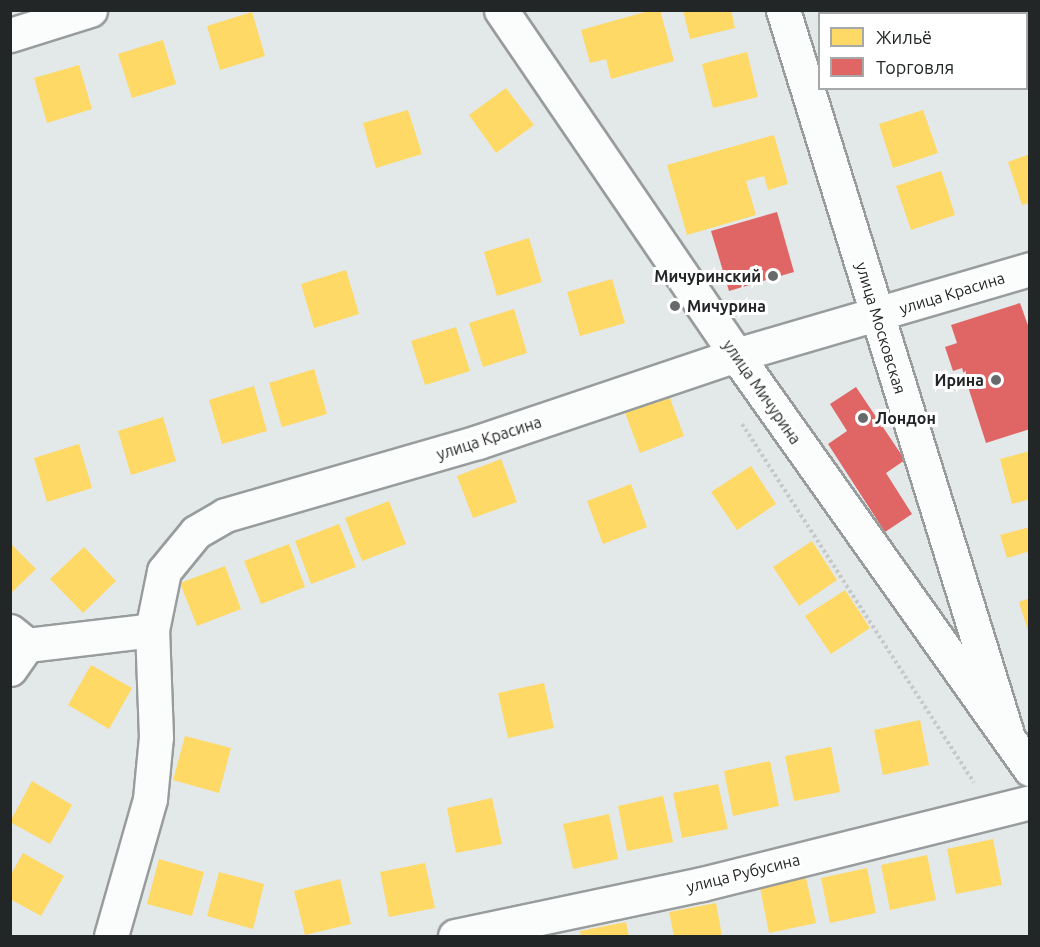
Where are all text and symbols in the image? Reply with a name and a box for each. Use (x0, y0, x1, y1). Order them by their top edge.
legend (818, 12, 1028, 90)
text: Жильё (876, 27, 932, 47)
text: Торговля (876, 57, 954, 77)
street label: улица Московская (852, 260, 910, 396)
place label: Мичуринский (654, 266, 761, 286)
street label: улица Красина (897, 268, 1007, 318)
marker: Мичуринский (766, 269, 780, 283)
place label: Мичурина (687, 296, 766, 316)
marker: Мичурина (668, 299, 682, 313)
street label: улица Мичурина (719, 336, 805, 448)
place label: Ирина (935, 370, 984, 390)
marker: Ирина (989, 373, 1003, 387)
place label: Лондон (875, 408, 936, 428)
marker: Лондон (856, 411, 870, 425)
street label: улица Красина (434, 412, 544, 464)
street label: улица Рубусина (684, 850, 802, 896)

